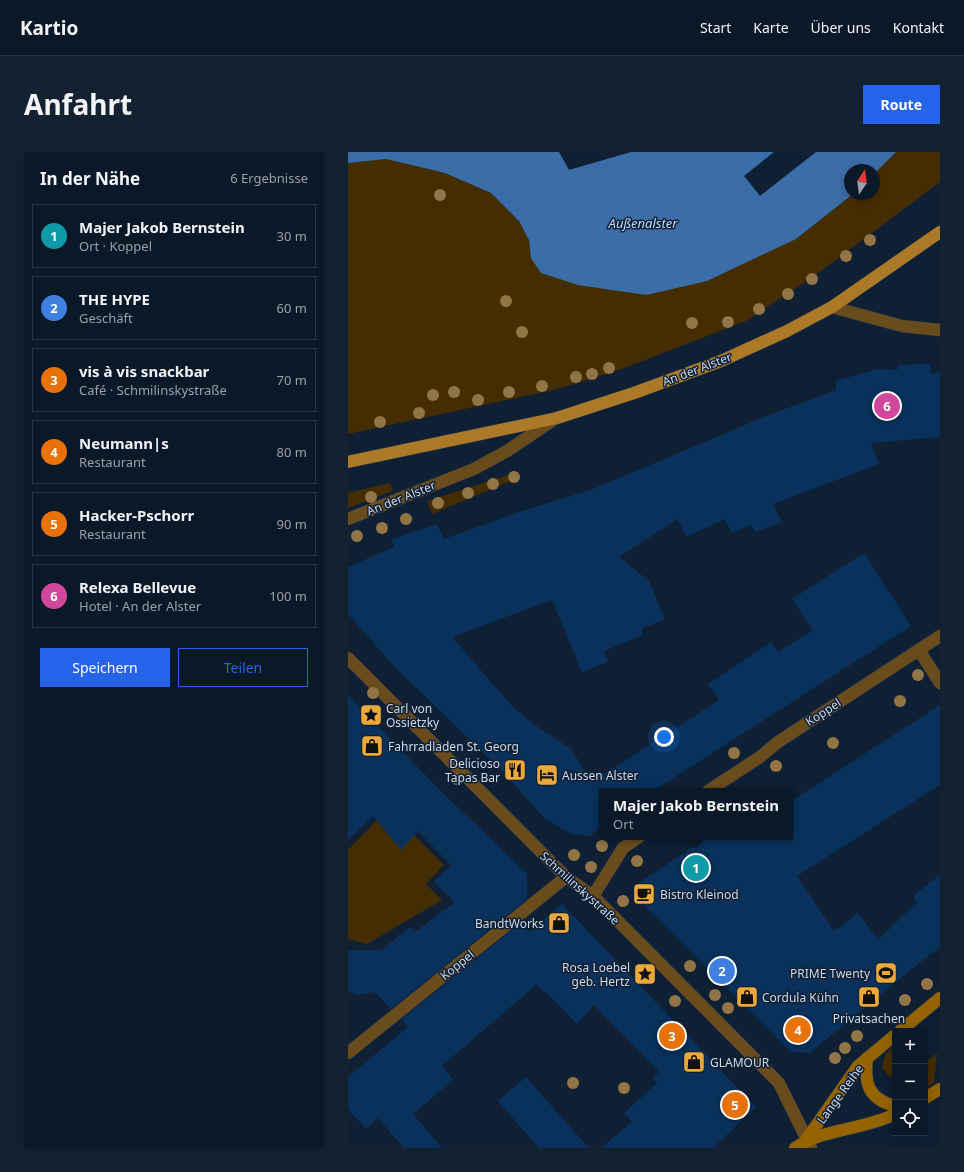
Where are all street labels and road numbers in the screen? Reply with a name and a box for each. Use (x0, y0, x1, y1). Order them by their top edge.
street label: An der Alster (660, 348, 734, 390)
street label: An der Alster (364, 476, 438, 520)
street label: Koppel (802, 694, 844, 730)
street label: Schmilinskystraße (536, 848, 624, 929)
street label: Koppel (436, 946, 478, 984)
street label: Lange Reihe (813, 1061, 867, 1127)

